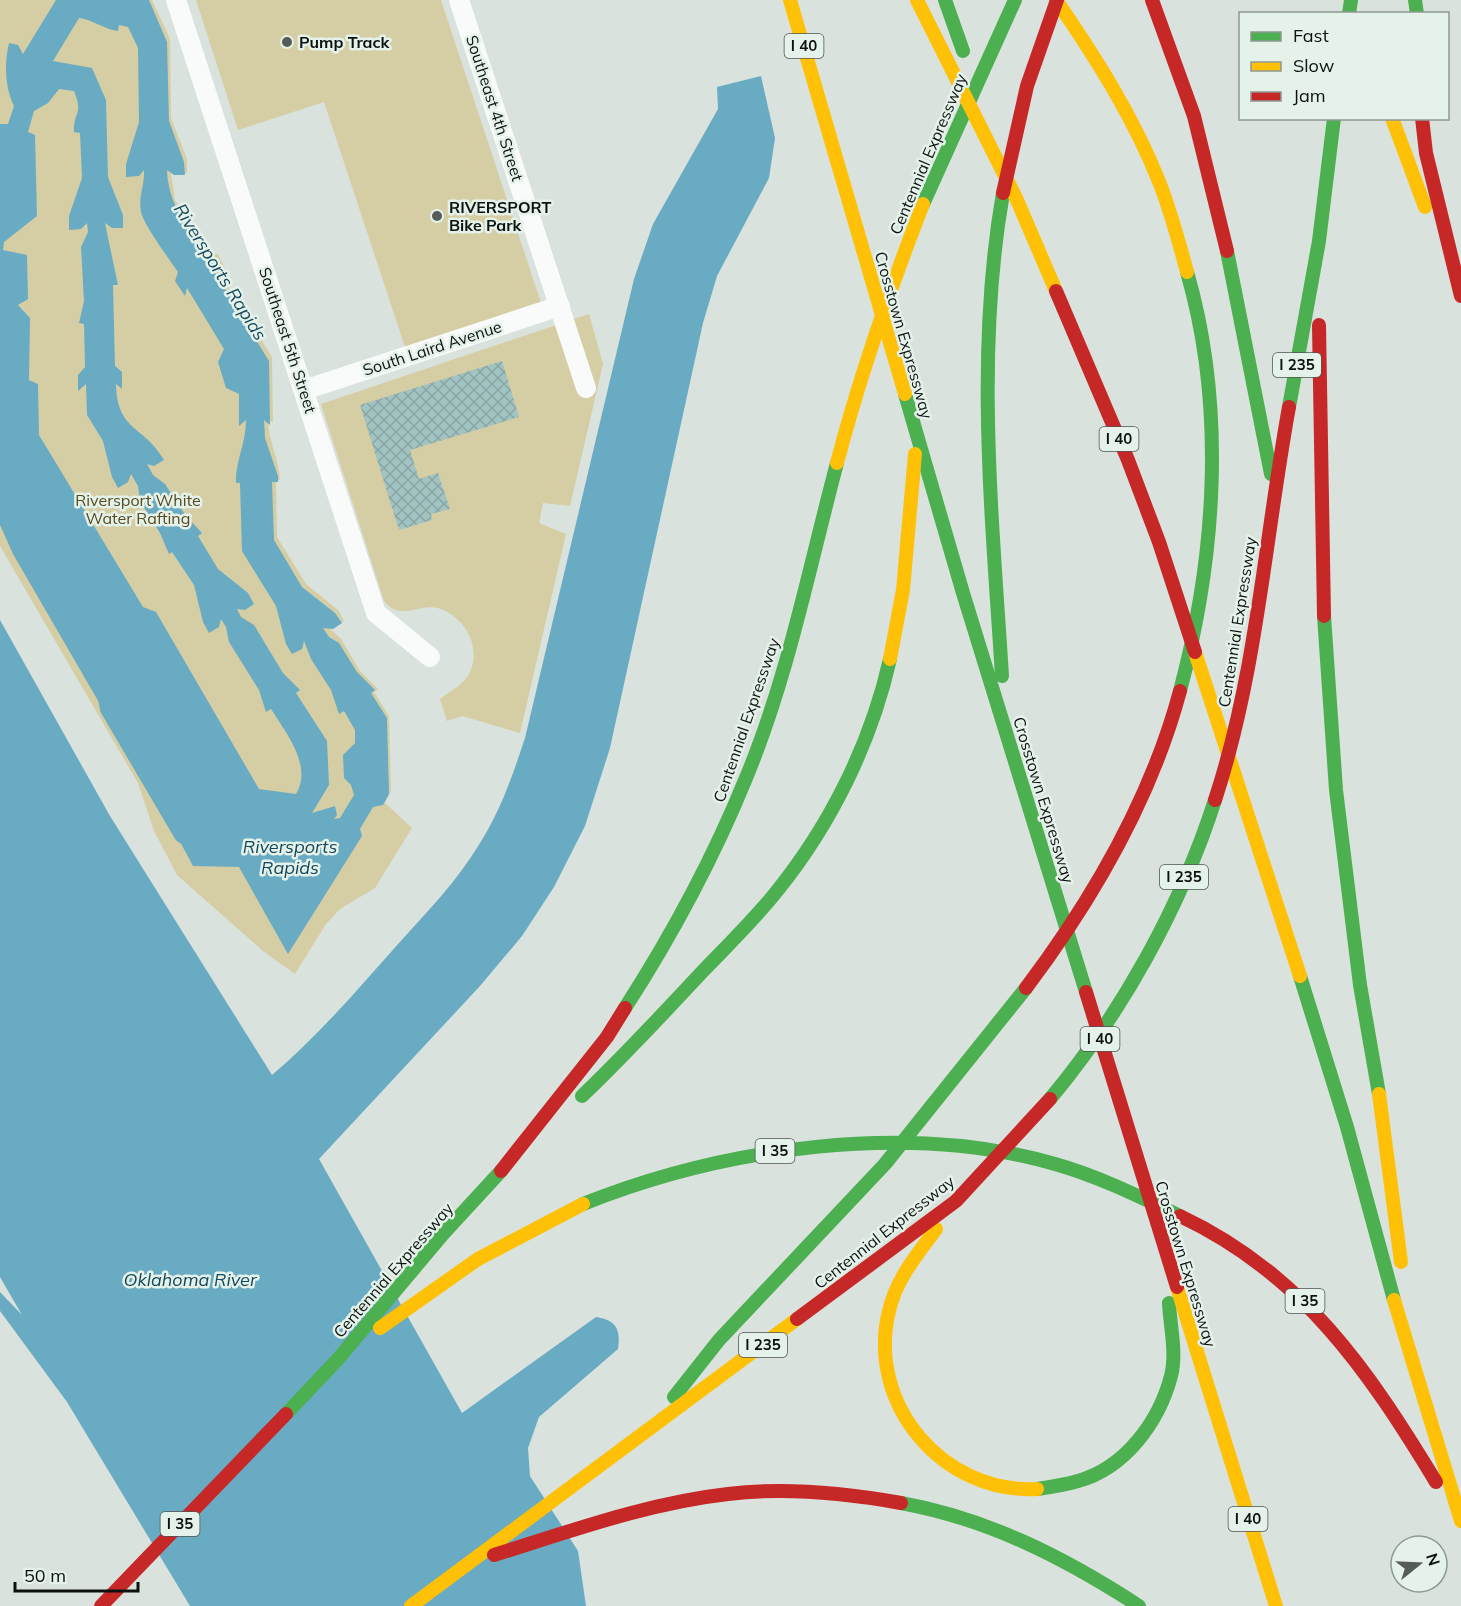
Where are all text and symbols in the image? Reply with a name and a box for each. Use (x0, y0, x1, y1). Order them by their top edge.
legend (1239, 12, 1449, 120)
text: Fast (1293, 24, 1329, 47)
place label: Pump Track (299, 32, 391, 52)
street label: Southeast 4th Street (462, 33, 528, 184)
road number: I 40 (784, 34, 824, 58)
marker: Pump Track (280, 35, 294, 49)
text: Slow (1293, 54, 1335, 77)
street label: Centennial Expressway (885, 70, 971, 237)
text: Jam (1293, 84, 1326, 107)
place label: RIVERSPORT Bike Park (449, 197, 551, 235)
water label: Riversports Rapids (169, 199, 272, 345)
marker: RIVERSPORT Bike Park (430, 209, 444, 223)
street label: Crosstown Expressway (871, 249, 938, 421)
street label: Southeast 5th Street (255, 265, 321, 416)
street label: South Laird Avenue (360, 316, 504, 380)
road number: I 235 (1273, 353, 1321, 377)
road number: I 40 (1100, 427, 1138, 451)
park label: Riversport White Water Rafting (75, 490, 201, 528)
street label: Centennial Expressway (1214, 535, 1260, 709)
street label: Centennial Expressway (708, 635, 784, 805)
street label: Crosstown Expressway (1009, 714, 1079, 886)
water label: Riversports Rapids (243, 835, 337, 879)
road number: I 235 (1160, 865, 1208, 889)
road number: I 40 (1080, 1027, 1120, 1051)
road number: I 35 (756, 1139, 794, 1163)
street label: Centennial Expressway (810, 1171, 958, 1293)
street label: Crosstown Expressway (1151, 1178, 1221, 1350)
street label: Centennial Expressway (329, 1198, 457, 1342)
water label: Oklahoma River (124, 1268, 258, 1291)
road number: I 35 (1286, 1289, 1324, 1313)
road number: I 235 (739, 1333, 787, 1357)
road number: I 40 (1228, 1507, 1268, 1531)
road number: I 35 (160, 1512, 200, 1536)
north arrow (1389, 1534, 1449, 1594)
text: N (1422, 1551, 1445, 1568)
scale bar (15, 1555, 138, 1593)
text: 50 m (24, 1564, 66, 1587)

